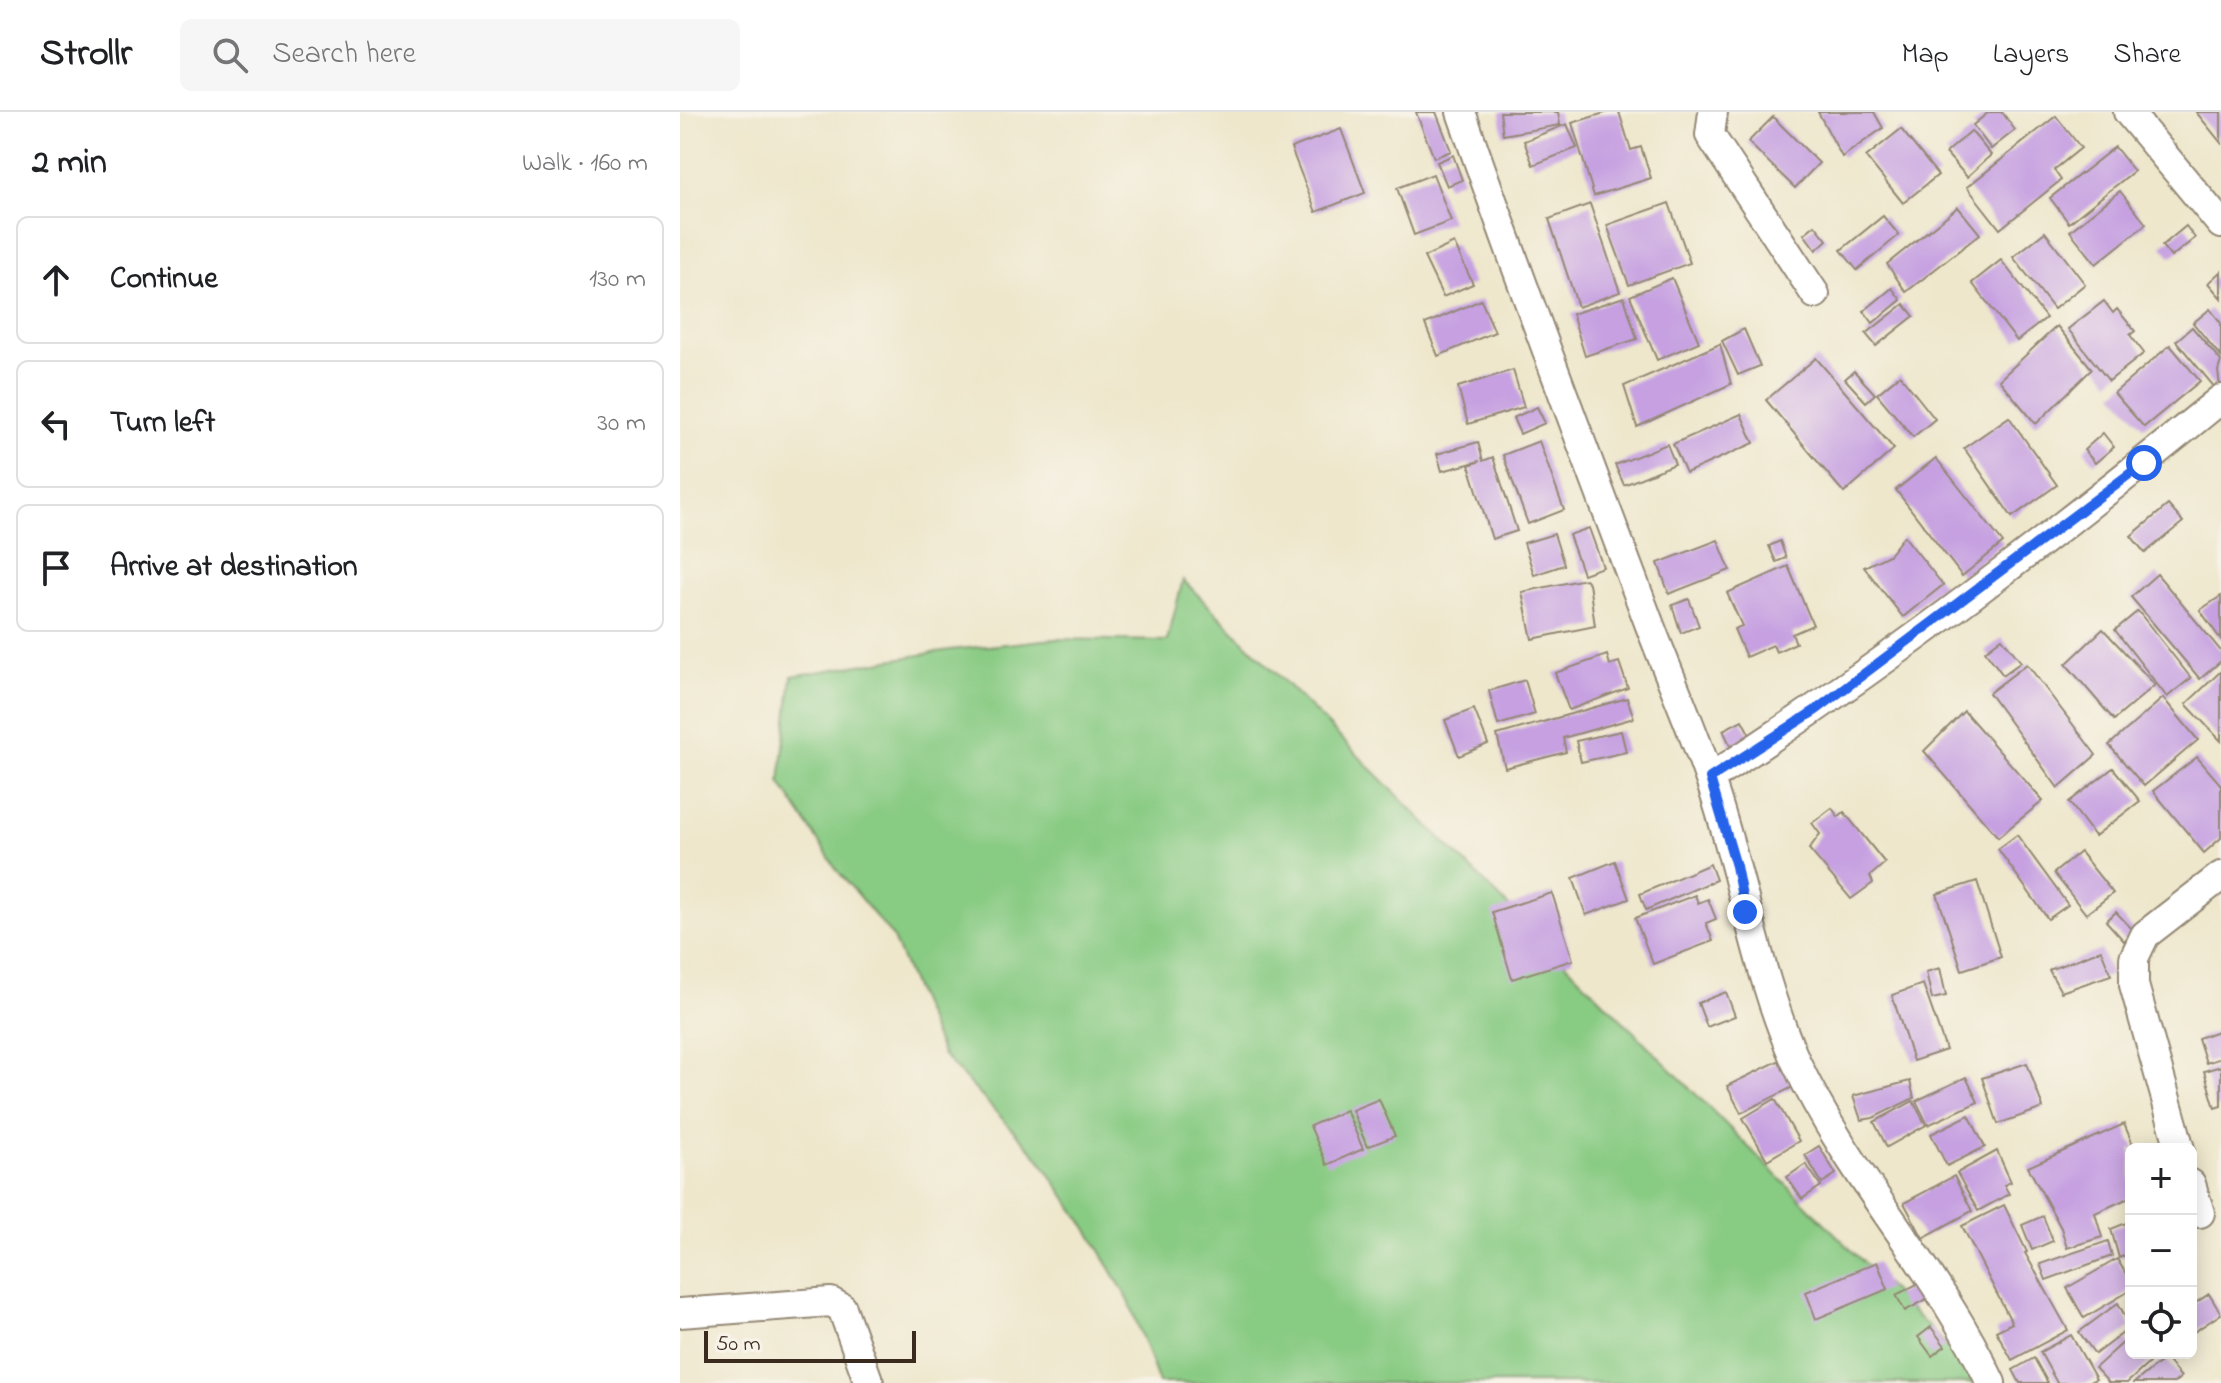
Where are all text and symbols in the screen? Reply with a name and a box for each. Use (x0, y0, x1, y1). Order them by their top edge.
search box (180, 19, 740, 91)
text: Strollr (40, 27, 132, 83)
icon: search (208, 33, 252, 77)
text: Search here (272, 33, 416, 77)
text: Map (1901, 35, 1949, 76)
text: Layers (1993, 35, 2069, 76)
text: Share (2113, 35, 2181, 76)
text: 2 min (32, 139, 107, 189)
text: Walk · 160 m (522, 145, 648, 183)
icon: ahead (34, 258, 78, 302)
text: Continue (110, 258, 218, 302)
text: 130 m (589, 261, 646, 299)
icon: left (34, 402, 78, 446)
text: Turn left (110, 402, 215, 446)
text: 30 m (597, 405, 646, 443)
route start (2126, 445, 2162, 481)
icon: arrive (34, 546, 78, 590)
text: Arrive at destination (110, 546, 358, 590)
route end (1727, 894, 1763, 930)
map controls (2125, 1143, 2197, 1359)
button: + (2125, 1143, 2197, 1215)
button: − (2125, 1215, 2197, 1287)
button: locate (2125, 1287, 2197, 1359)
scale bar (704, 1327, 916, 1363)
text: 50 m (716, 1329, 761, 1361)

